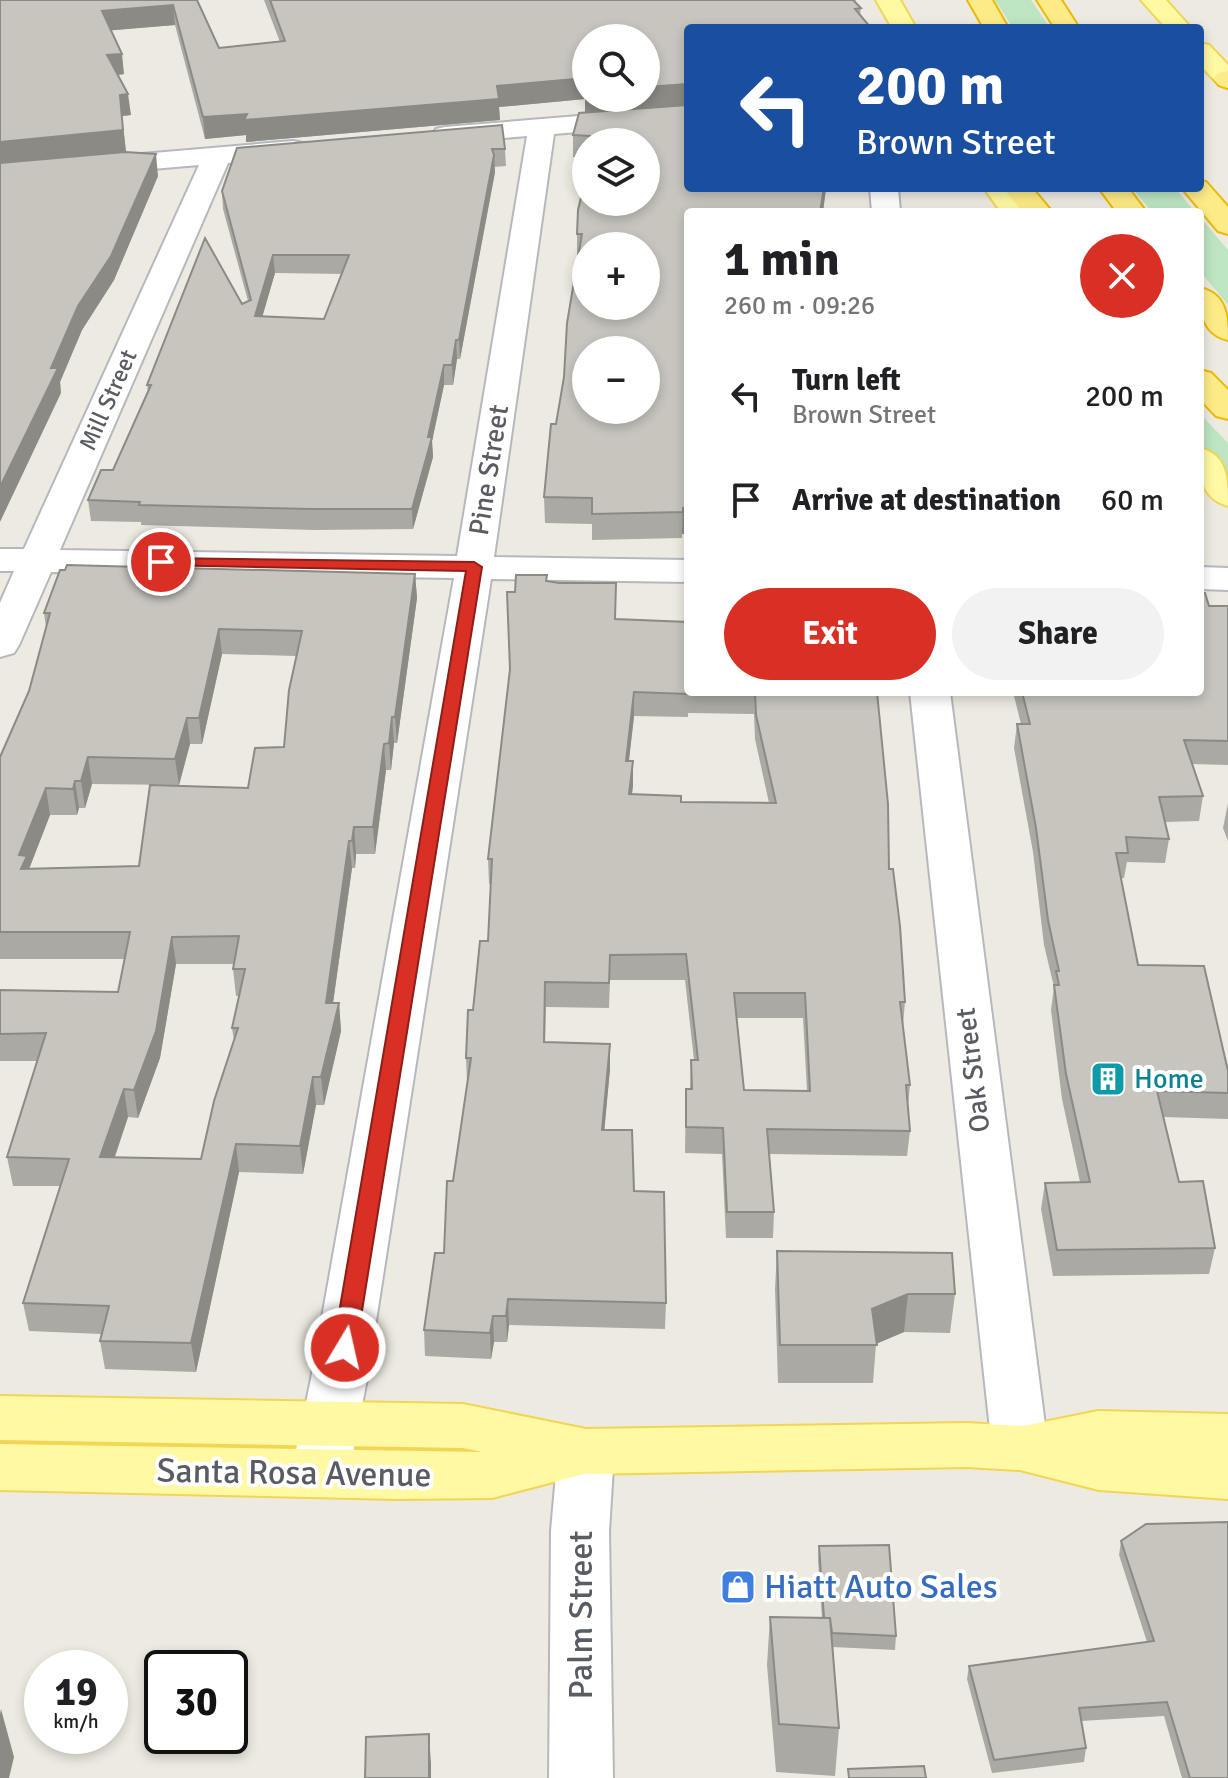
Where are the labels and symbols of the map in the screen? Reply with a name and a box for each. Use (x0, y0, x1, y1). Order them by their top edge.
street label: Mill Street (72, 345, 144, 455)
street label: Pine Street (462, 402, 516, 538)
pin (127, 528, 195, 596)
street label: Oak Street (948, 1006, 998, 1134)
building icon: Home (1089, 1060, 1127, 1098)
place label: Home (1134, 1062, 1204, 1096)
position arrow (303, 1306, 387, 1390)
street label: Santa Rosa Avenue (156, 1450, 432, 1496)
street label: Palm Street (560, 1530, 602, 1699)
place label: Hiatt Auto Sales (764, 1566, 998, 1608)
shop icon: Hiatt Auto Sales (719, 1568, 757, 1606)
speed limit sign: 30 (144, 1650, 248, 1754)

